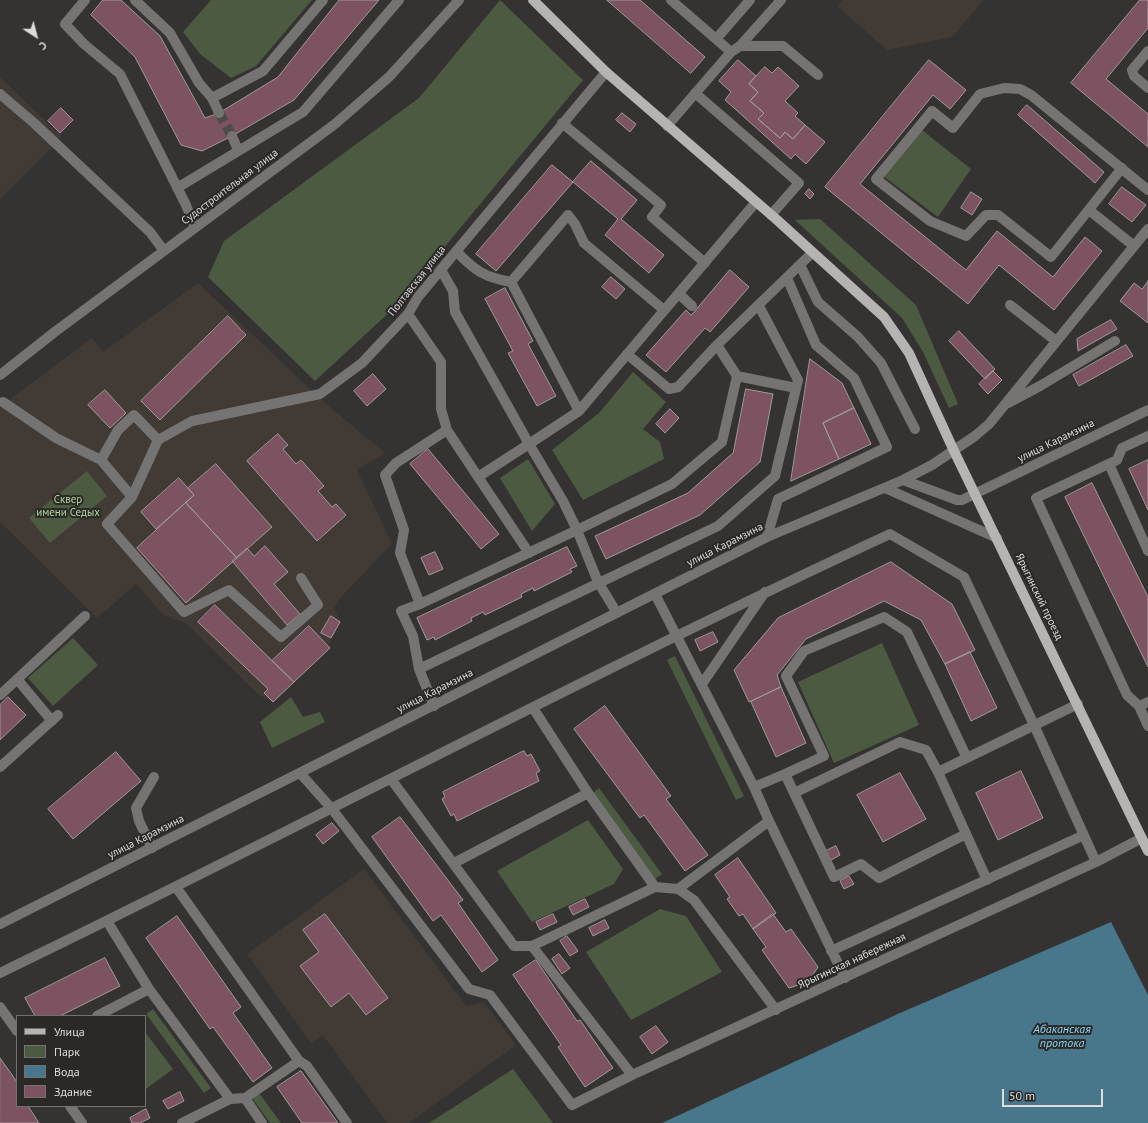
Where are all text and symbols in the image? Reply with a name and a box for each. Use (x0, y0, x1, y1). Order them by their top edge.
north arrow (16, 16, 56, 56)
text: С (36, 38, 50, 53)
street label: Судостроительная улица (179, 146, 281, 228)
street label: Полтавская улица (385, 243, 449, 319)
street label: улица Карамзина (1015, 417, 1097, 465)
park label: Сквер имени Седых (36, 493, 100, 519)
street label: улица Карамзина (685, 520, 765, 570)
street label: Ярыгинский проезд (1012, 552, 1066, 642)
street label: улица Карамзина (395, 666, 475, 716)
street label: улица Карамзина (106, 812, 186, 862)
street label: Ярыгинская набережная (796, 930, 908, 992)
legend (16, 1015, 146, 1107)
water label: Абаканская протока (1033, 1023, 1091, 1051)
text: Улица (54, 1024, 85, 1039)
text: Парк (54, 1044, 80, 1059)
text: Вода (54, 1064, 80, 1079)
scale bar (1004, 1081, 1105, 1107)
text: Здание (54, 1084, 92, 1099)
text: 50 m (1009, 1088, 1035, 1103)

